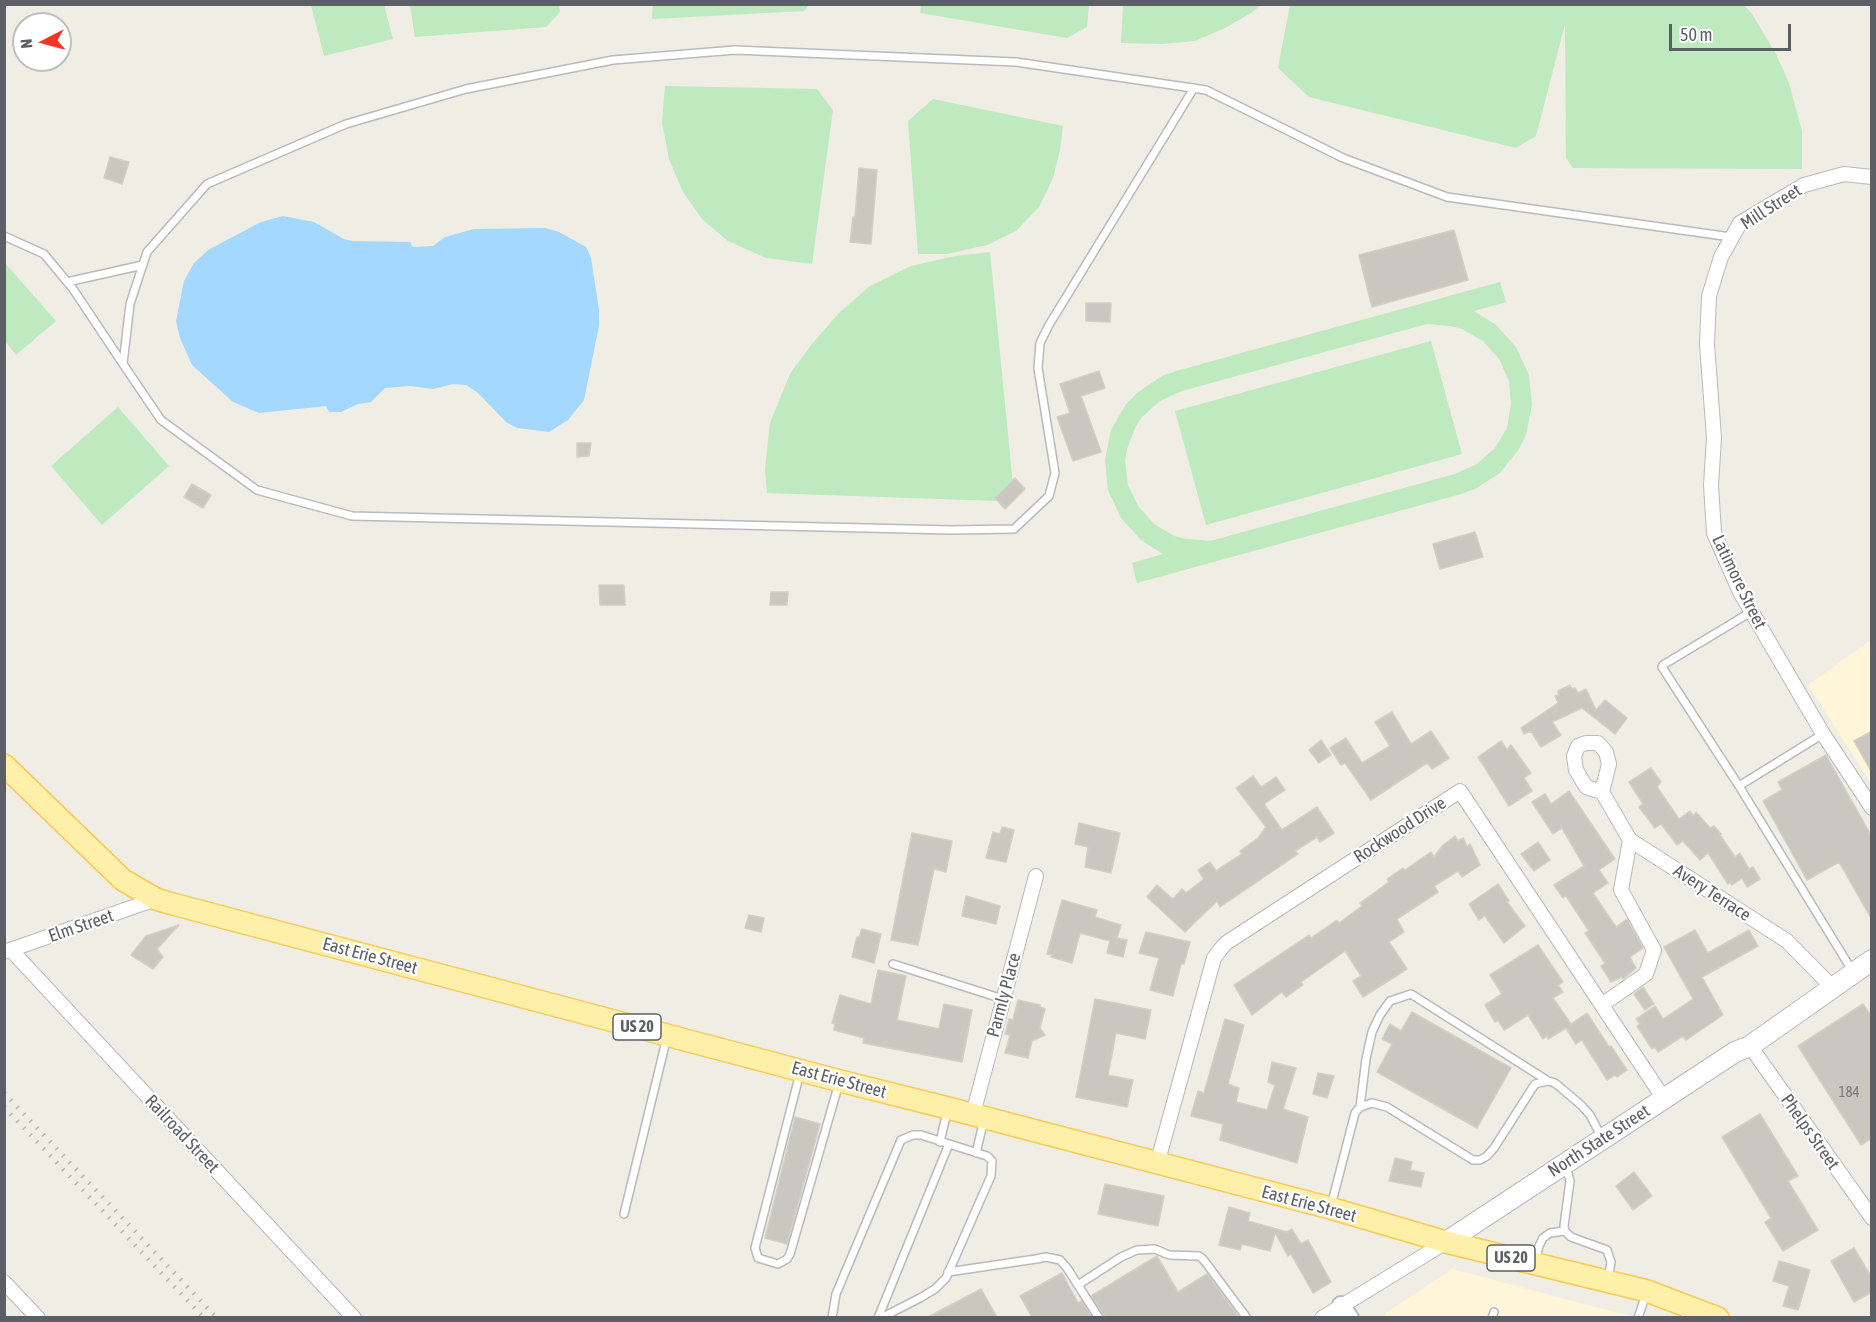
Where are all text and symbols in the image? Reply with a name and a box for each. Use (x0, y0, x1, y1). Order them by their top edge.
north arrow (12, 12, 72, 72)
scale bar (1672, 12, 1794, 50)
text: 50 m (1680, 24, 1712, 45)
text: N (17, 38, 36, 49)
street label: Mill Street (1737, 180, 1805, 234)
street label: Latimore Street (1707, 532, 1771, 632)
street label: Rockwood Drive (1350, 792, 1450, 868)
street label: Avery Terrace (1669, 860, 1755, 926)
street label: Elm Street (46, 905, 116, 947)
street label: East Erie Street (320, 933, 420, 979)
street label: Parmly Place (982, 950, 1026, 1040)
road number: US 20 (613, 1014, 661, 1040)
street label: East Erie Street (789, 1057, 889, 1103)
house number: 184 (1838, 1083, 1860, 1101)
street label: Railroad Street (140, 1090, 224, 1178)
street label: Phelps Street (1776, 1090, 1844, 1174)
street label: North State Street (1544, 1100, 1654, 1182)
street label: East Erie Street (1259, 1181, 1359, 1227)
road number: US 20 (1487, 1245, 1535, 1271)

